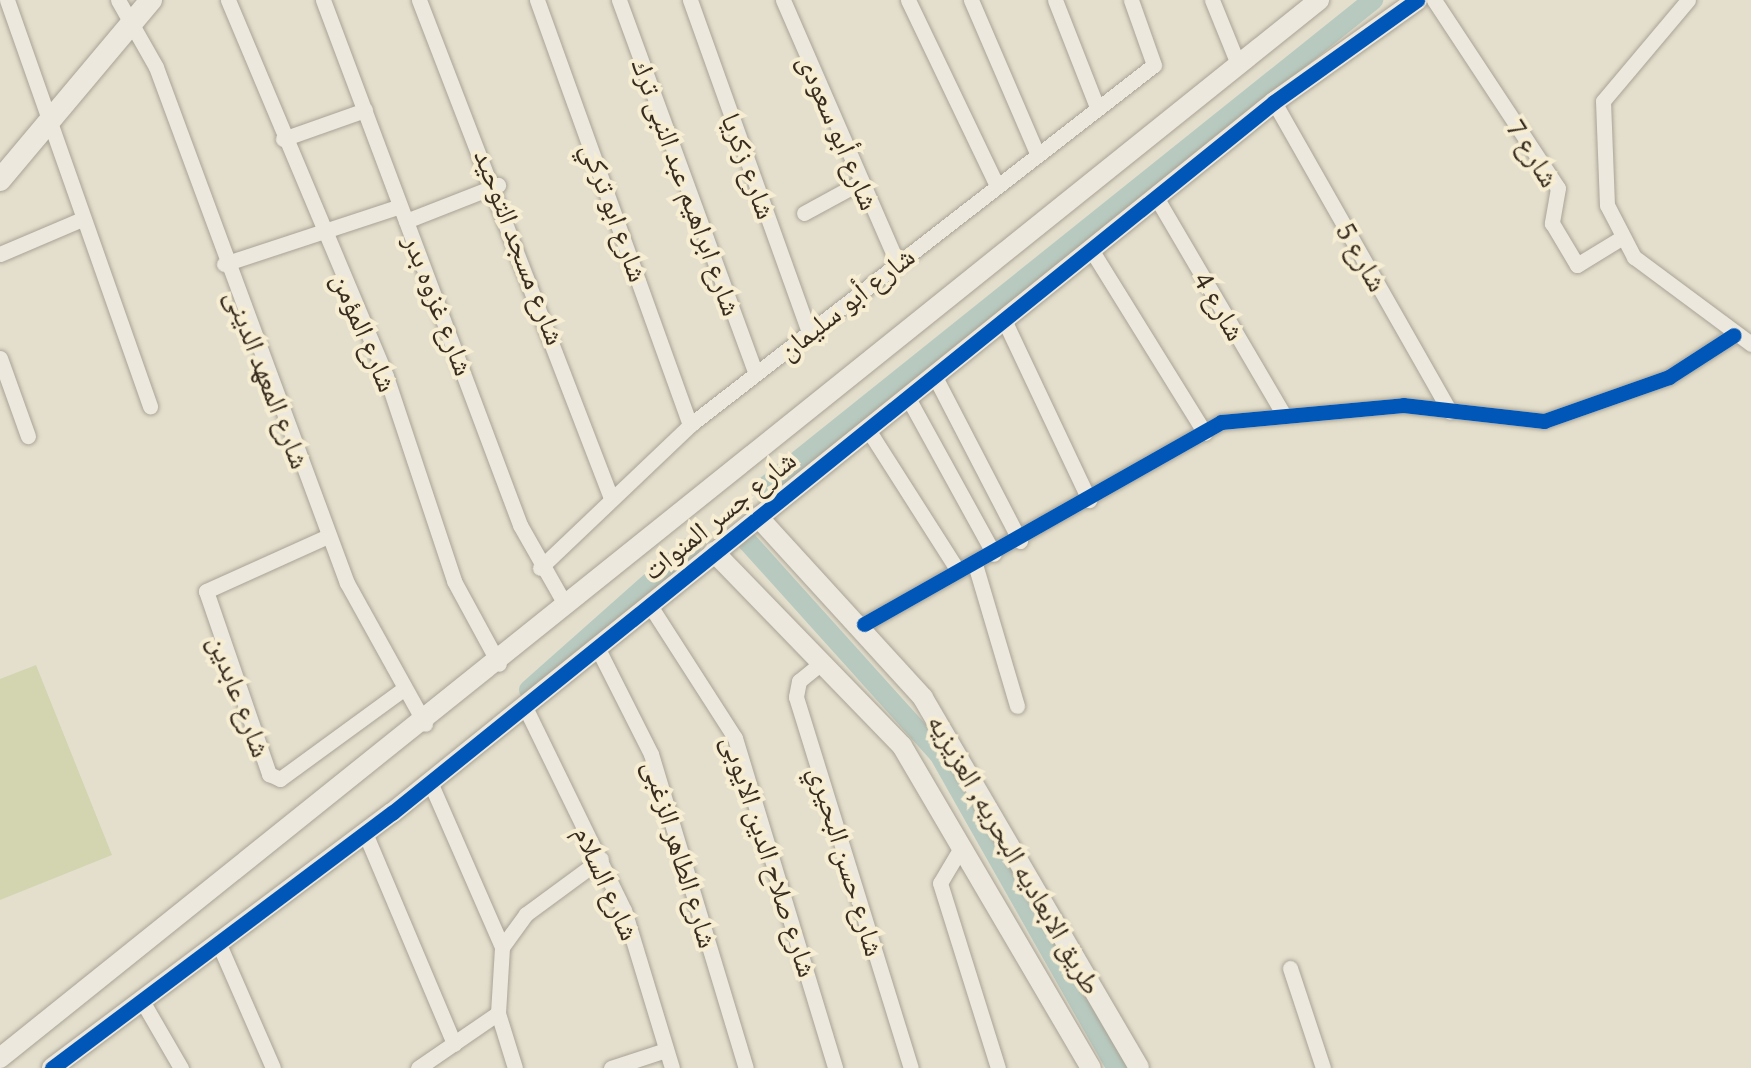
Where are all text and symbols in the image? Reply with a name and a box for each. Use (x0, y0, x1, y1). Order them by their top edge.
street label: شارع أبو سعودى (791, 49, 887, 215)
street label: شارع ابراهيم عبد النبى ترك (625, 54, 749, 320)
street label: شارع زكريا (714, 108, 784, 224)
street label: شارع 7 (1499, 113, 1567, 193)
street label: شارع ابو تركي (574, 138, 656, 286)
street label: شارع مسجد التوحيد (467, 145, 573, 349)
street label: شارع 5 (1329, 217, 1395, 297)
street label: شارع غزوه بدر (397, 230, 481, 380)
street label: شارع أبو سليمان (771, 239, 921, 367)
street label: شارع 4 (1187, 266, 1253, 346)
street label: شارع المؤمن (325, 267, 405, 397)
street label: شارع المعهد الدينى (218, 285, 318, 473)
street label: شارع جسر المنوات (635, 443, 803, 587)
street label: شارع عابدين (201, 630, 279, 762)
street label: طريق الابعاديه البحريه, العزيزيه (921, 708, 1109, 1000)
street label: شارع صلاح الدين الايوبى (715, 731, 825, 981)
street label: شارع الطاهر الزغبى (636, 756, 726, 952)
street label: شارع حسن البحيري (802, 762, 892, 960)
street label: شارع السلام (567, 821, 647, 945)

